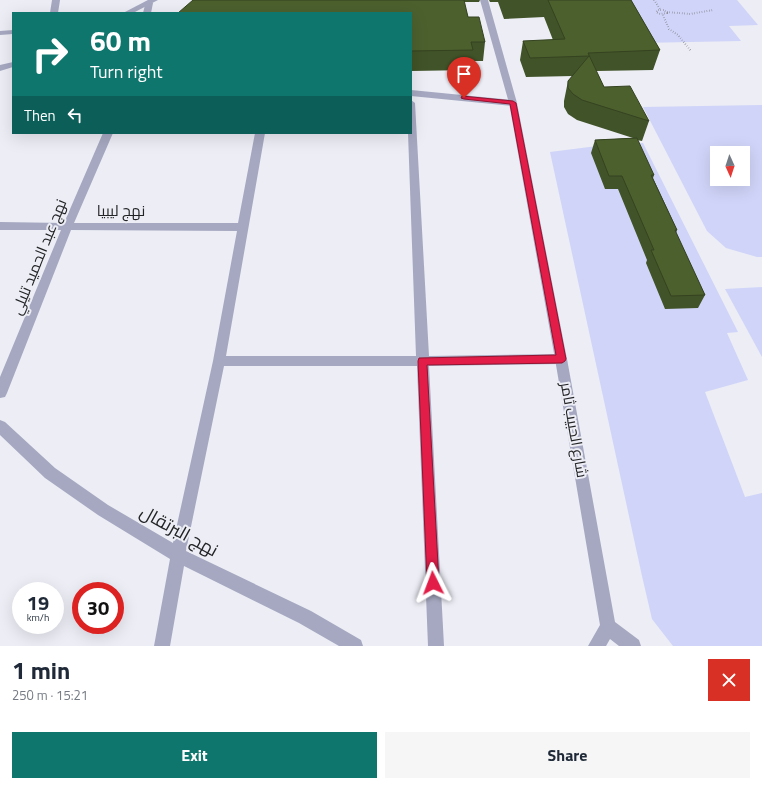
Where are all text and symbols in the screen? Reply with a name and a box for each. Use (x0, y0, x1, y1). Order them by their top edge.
text: 60 m (90, 19, 151, 62)
icon: right (24, 28, 76, 80)
pin (447, 57, 481, 98)
text: Turn right (90, 58, 163, 85)
icon: arrive (453, 63, 475, 85)
text: Then (24, 104, 56, 127)
icon: left (64, 104, 86, 126)
north arrow (710, 146, 750, 186)
map controls (710, 146, 750, 186)
street label: نهج عبد الحميد تليلي (5, 195, 73, 319)
street label: نهج ليبيا (97, 199, 145, 222)
street label: شارع الحبيب ثامر (555, 379, 594, 479)
street label: نهج البرتقال (135, 498, 223, 563)
position arrow (412, 562, 454, 604)
speed limit sign: 30 (72, 582, 124, 634)
text: 19 (27, 587, 49, 618)
text: km/h (27, 610, 49, 625)
text: 1 min (12, 652, 70, 688)
button: close (708, 659, 750, 701)
text: 250 m · 15:21 (12, 685, 88, 705)
button: Exit (12, 732, 377, 778)
button: Share (385, 732, 750, 778)

